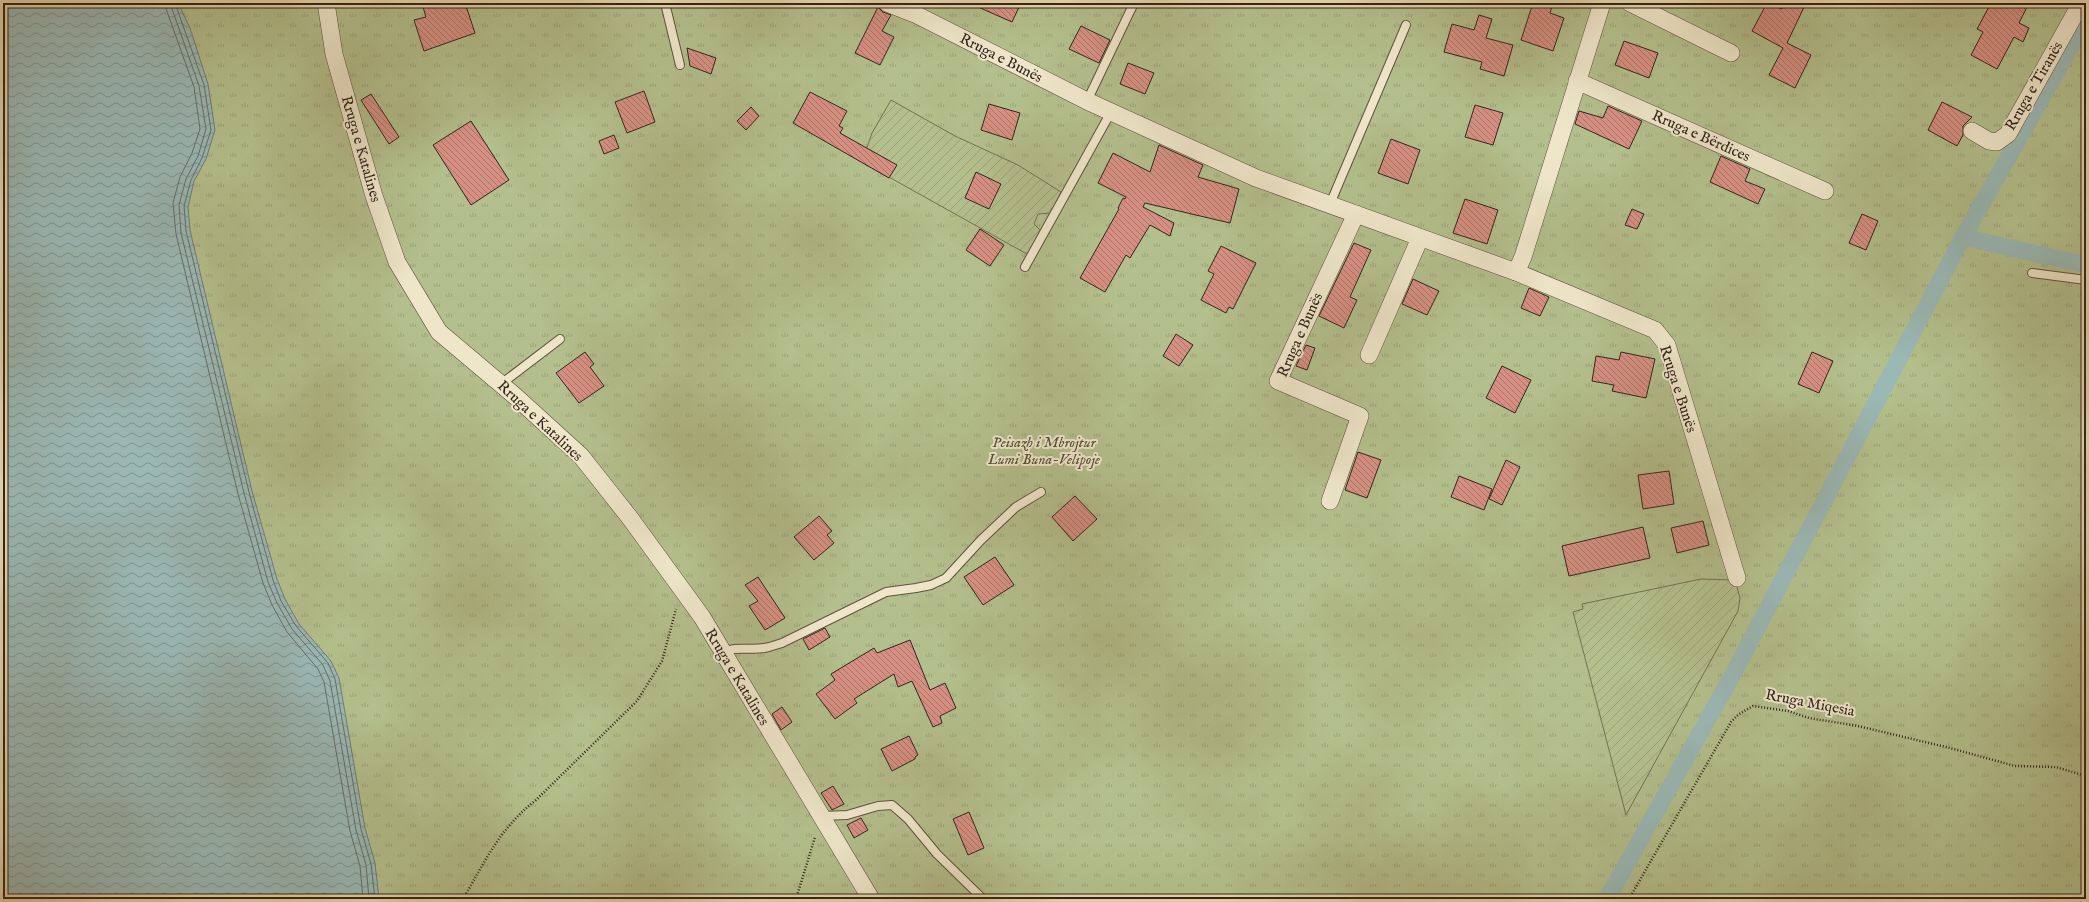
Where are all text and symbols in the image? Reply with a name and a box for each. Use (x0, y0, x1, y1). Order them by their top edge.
street label: Rruga e Bunës (956, 29, 1046, 87)
street label: Rruga e Tiranës (2001, 38, 2067, 134)
street label: Rruga e Katalines (337, 94, 385, 204)
street label: Rruga e Bërdices (1649, 106, 1753, 166)
street label: Rruga e Bunës (1273, 290, 1327, 380)
street label: Rruga e Bunës (1655, 343, 1701, 435)
street label: Rruga e Katalines (493, 377, 587, 465)
park label: Peisazh i Mbrojtur Lumi Buna-Velipoje (987, 433, 1100, 469)
street label: Rruga e Katalines (701, 625, 773, 729)
street label: Rruga Miqesia (1764, 685, 1857, 721)

